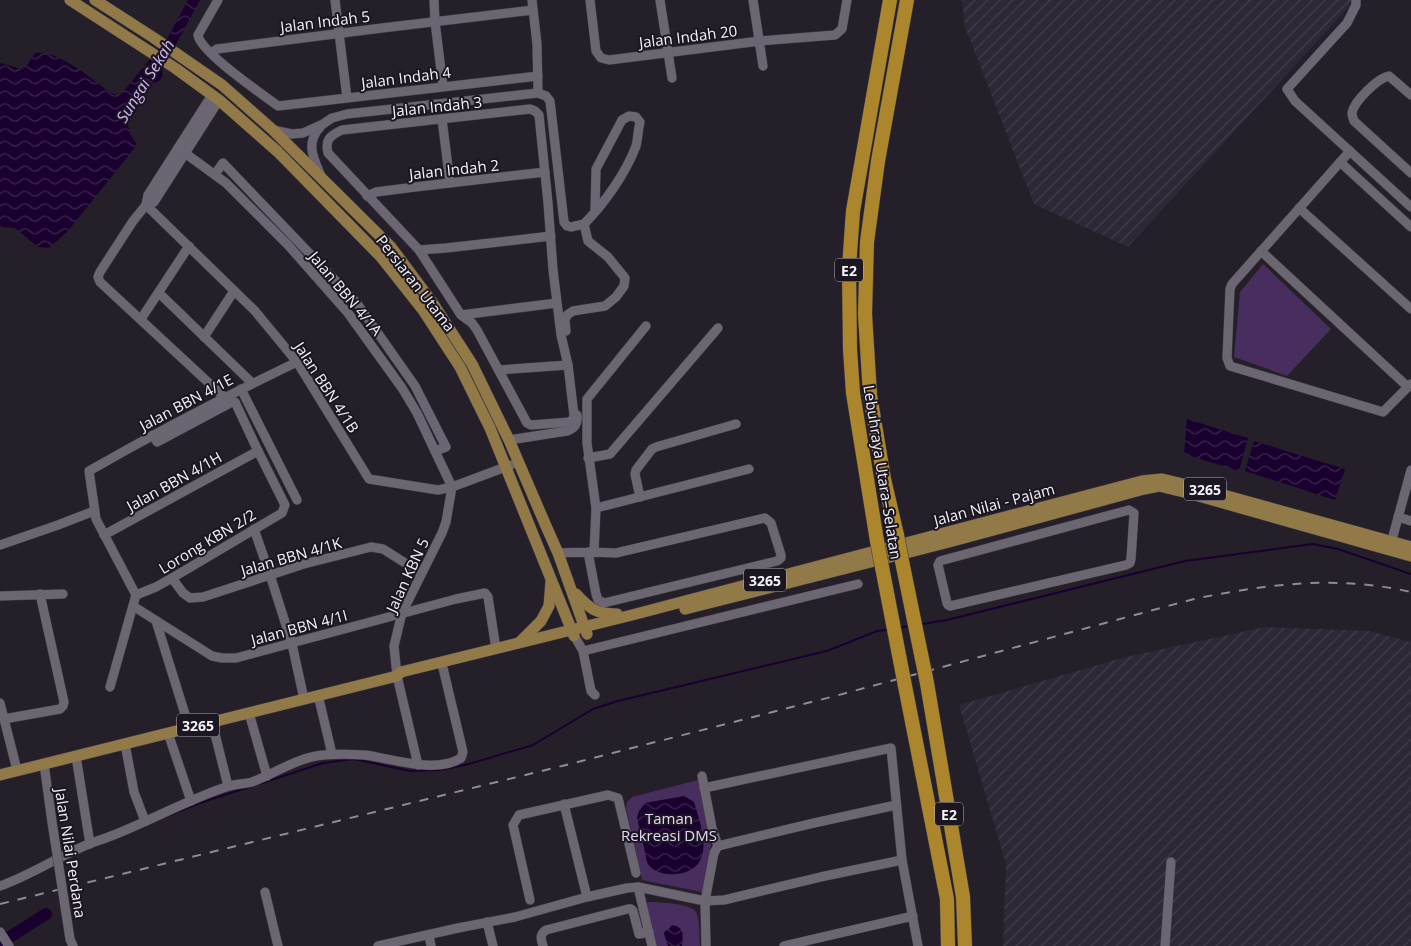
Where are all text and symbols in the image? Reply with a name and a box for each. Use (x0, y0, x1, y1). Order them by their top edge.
street label: Jalan Indah 5 (277, 6, 371, 37)
street label: Jalan Indah 20 (636, 20, 738, 52)
water label: Sungai Sekah (111, 35, 179, 127)
street label: Jalan Indah 4 (358, 62, 452, 93)
street label: Jalan Indah 3 (389, 91, 483, 121)
street label: Jalan Indah 2 (406, 154, 500, 184)
street label: Persiaran Utama (372, 231, 460, 335)
street label: Jalan BBN 4/1A (304, 245, 388, 340)
road number: E2 (835, 258, 863, 282)
street label: Jalan BBN 4/1B (289, 336, 364, 436)
street label: Jalan BBN 4/1E (134, 369, 236, 436)
street label: Lebuhraya Utara–Selatan (859, 383, 907, 561)
street label: Jalan BBN 4/1H (121, 447, 225, 516)
street label: Jalan Nilai - Pajam (929, 478, 1057, 530)
road number: 3265 (1184, 478, 1226, 500)
street label: Lorong KBN 2/2 (155, 504, 259, 578)
street label: Jalan BBN 4/1K (236, 532, 345, 580)
street label: Jalan KBN 5 (380, 534, 433, 617)
road number: 3265 (744, 568, 786, 592)
street label: Jalan BBN 4/1I (247, 605, 349, 650)
road number: 3265 (177, 714, 219, 736)
street label: Jalan Nilai Perdana (51, 785, 91, 919)
road number: E2 (935, 802, 963, 826)
park label: Taman Rekreasi DMS (621, 808, 717, 845)

